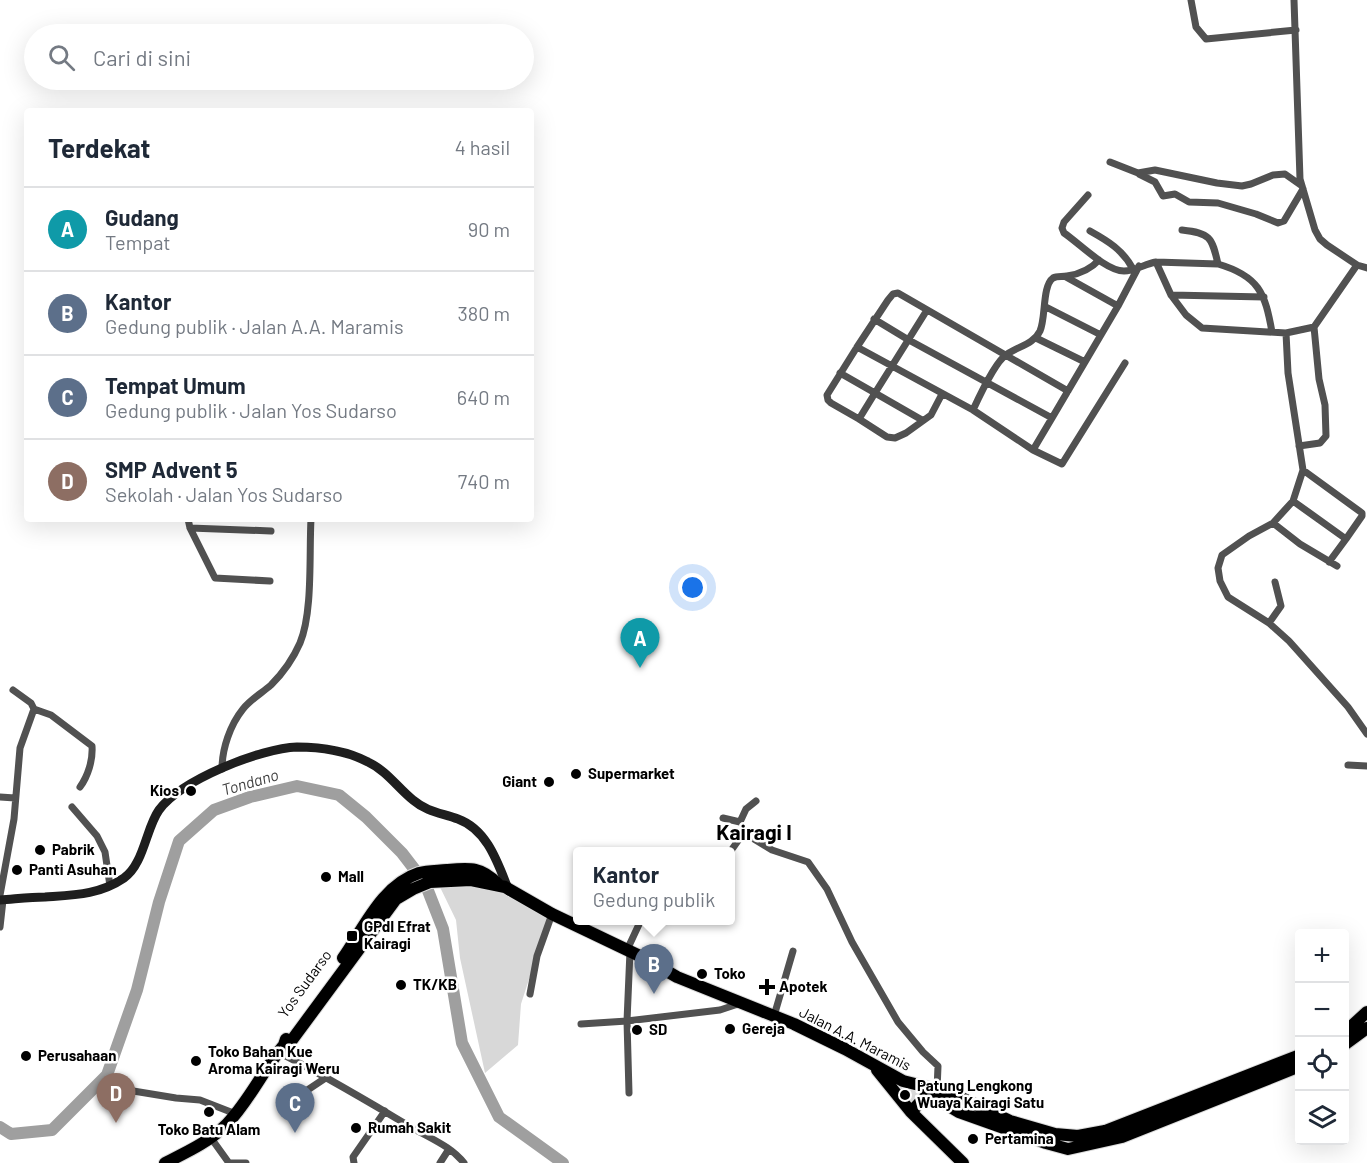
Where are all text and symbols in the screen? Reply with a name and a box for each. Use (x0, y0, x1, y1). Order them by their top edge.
search box (24, 24, 534, 90)
icon: search (45, 41, 78, 74)
text: Cari di sini (93, 44, 191, 70)
text: Terdekat (48, 132, 150, 163)
text: 4 hasil (455, 135, 510, 159)
text: Gudang (105, 204, 179, 230)
text: A (61, 217, 74, 241)
text: 90 m (468, 217, 510, 241)
text: Tempat (105, 230, 171, 254)
text: Kantor (105, 288, 171, 314)
text: B (61, 301, 74, 325)
text: 380 m (457, 301, 510, 325)
text: Gedung publik · Jalan A.A. Maramis (105, 314, 404, 338)
text: Tempat Umum (105, 372, 246, 398)
text: C (61, 385, 74, 409)
text: 640 m (457, 385, 510, 409)
text: Gedung publik · Jalan Yos Sudarso (105, 398, 397, 422)
text: SMP Advent 5 (105, 456, 238, 482)
text: D (61, 469, 74, 493)
text: 740 m (458, 469, 510, 493)
text: Sekolah · Jalan Yos Sudarso (105, 482, 343, 506)
your location (678, 573, 707, 602)
pin: A (620, 618, 660, 668)
water label: Tondano (219, 764, 280, 799)
place label: Supermarket (588, 764, 675, 782)
marker: Supermarket (569, 767, 583, 781)
place label: Giant (502, 772, 537, 790)
marker: Giant (542, 775, 556, 789)
place label: Kios (150, 781, 179, 799)
marker: Kios (184, 784, 198, 798)
district label: Kairagi I (716, 819, 792, 844)
place label: Pabrik (52, 840, 95, 858)
marker: Pabrik (33, 843, 47, 857)
popup (573, 847, 735, 925)
place label: Panti Asuhan (29, 860, 117, 878)
text: Kantor (593, 861, 659, 887)
marker: Panti Asuhan (10, 863, 24, 877)
place label: Mall (338, 867, 364, 885)
marker: Mall (319, 870, 333, 884)
text: Gedung publik (593, 887, 715, 911)
place label: GPdI Efrat Kairagi (364, 917, 431, 952)
marker: GPdI Efrat Kairagi (345, 929, 359, 943)
map controls (1295, 929, 1349, 1145)
button: + (1295, 929, 1349, 983)
pin: B (634, 944, 674, 994)
street label: Yos Sudarso (274, 946, 335, 1021)
place label: Toko (714, 964, 746, 982)
marker: Toko (695, 967, 709, 981)
place label: TK/KB (413, 975, 457, 993)
place label: Apotek (779, 977, 827, 995)
marker: TK/KB (394, 978, 408, 992)
marker: Apotek (760, 980, 774, 994)
button: − (1295, 983, 1349, 1037)
street label: Jalan A.A. Maramis (797, 1002, 914, 1074)
place label: Gereja (742, 1019, 785, 1037)
place label: SD (649, 1020, 667, 1038)
marker: Gereja (723, 1022, 737, 1036)
marker: SD (630, 1023, 644, 1037)
button: locate (1295, 1037, 1349, 1091)
place label: Toko Bahan Kue Aroma Kairagi Weru (208, 1042, 340, 1077)
place label: Perusahaan (38, 1046, 116, 1064)
marker: Perusahaan (19, 1049, 33, 1063)
marker: Toko Bahan Kue Aroma Kairagi Weru (189, 1054, 203, 1068)
pin: D (96, 1074, 136, 1123)
place label: Patung Lengkong Wuaya Kairagi Satu (917, 1076, 1044, 1111)
pin: C (276, 1084, 314, 1133)
marker: Patung Lengkong Wuaya Kairagi Satu (898, 1088, 912, 1102)
button: layers (1295, 1091, 1349, 1145)
marker: Toko Batu Alam (202, 1105, 216, 1119)
place label: Rumah Sakit (368, 1118, 452, 1136)
place label: Toko Batu Alam (158, 1120, 260, 1138)
marker: Rumah Sakit (349, 1121, 363, 1135)
place label: Pertamina (985, 1129, 1054, 1147)
marker: Pertamina (966, 1132, 980, 1146)

